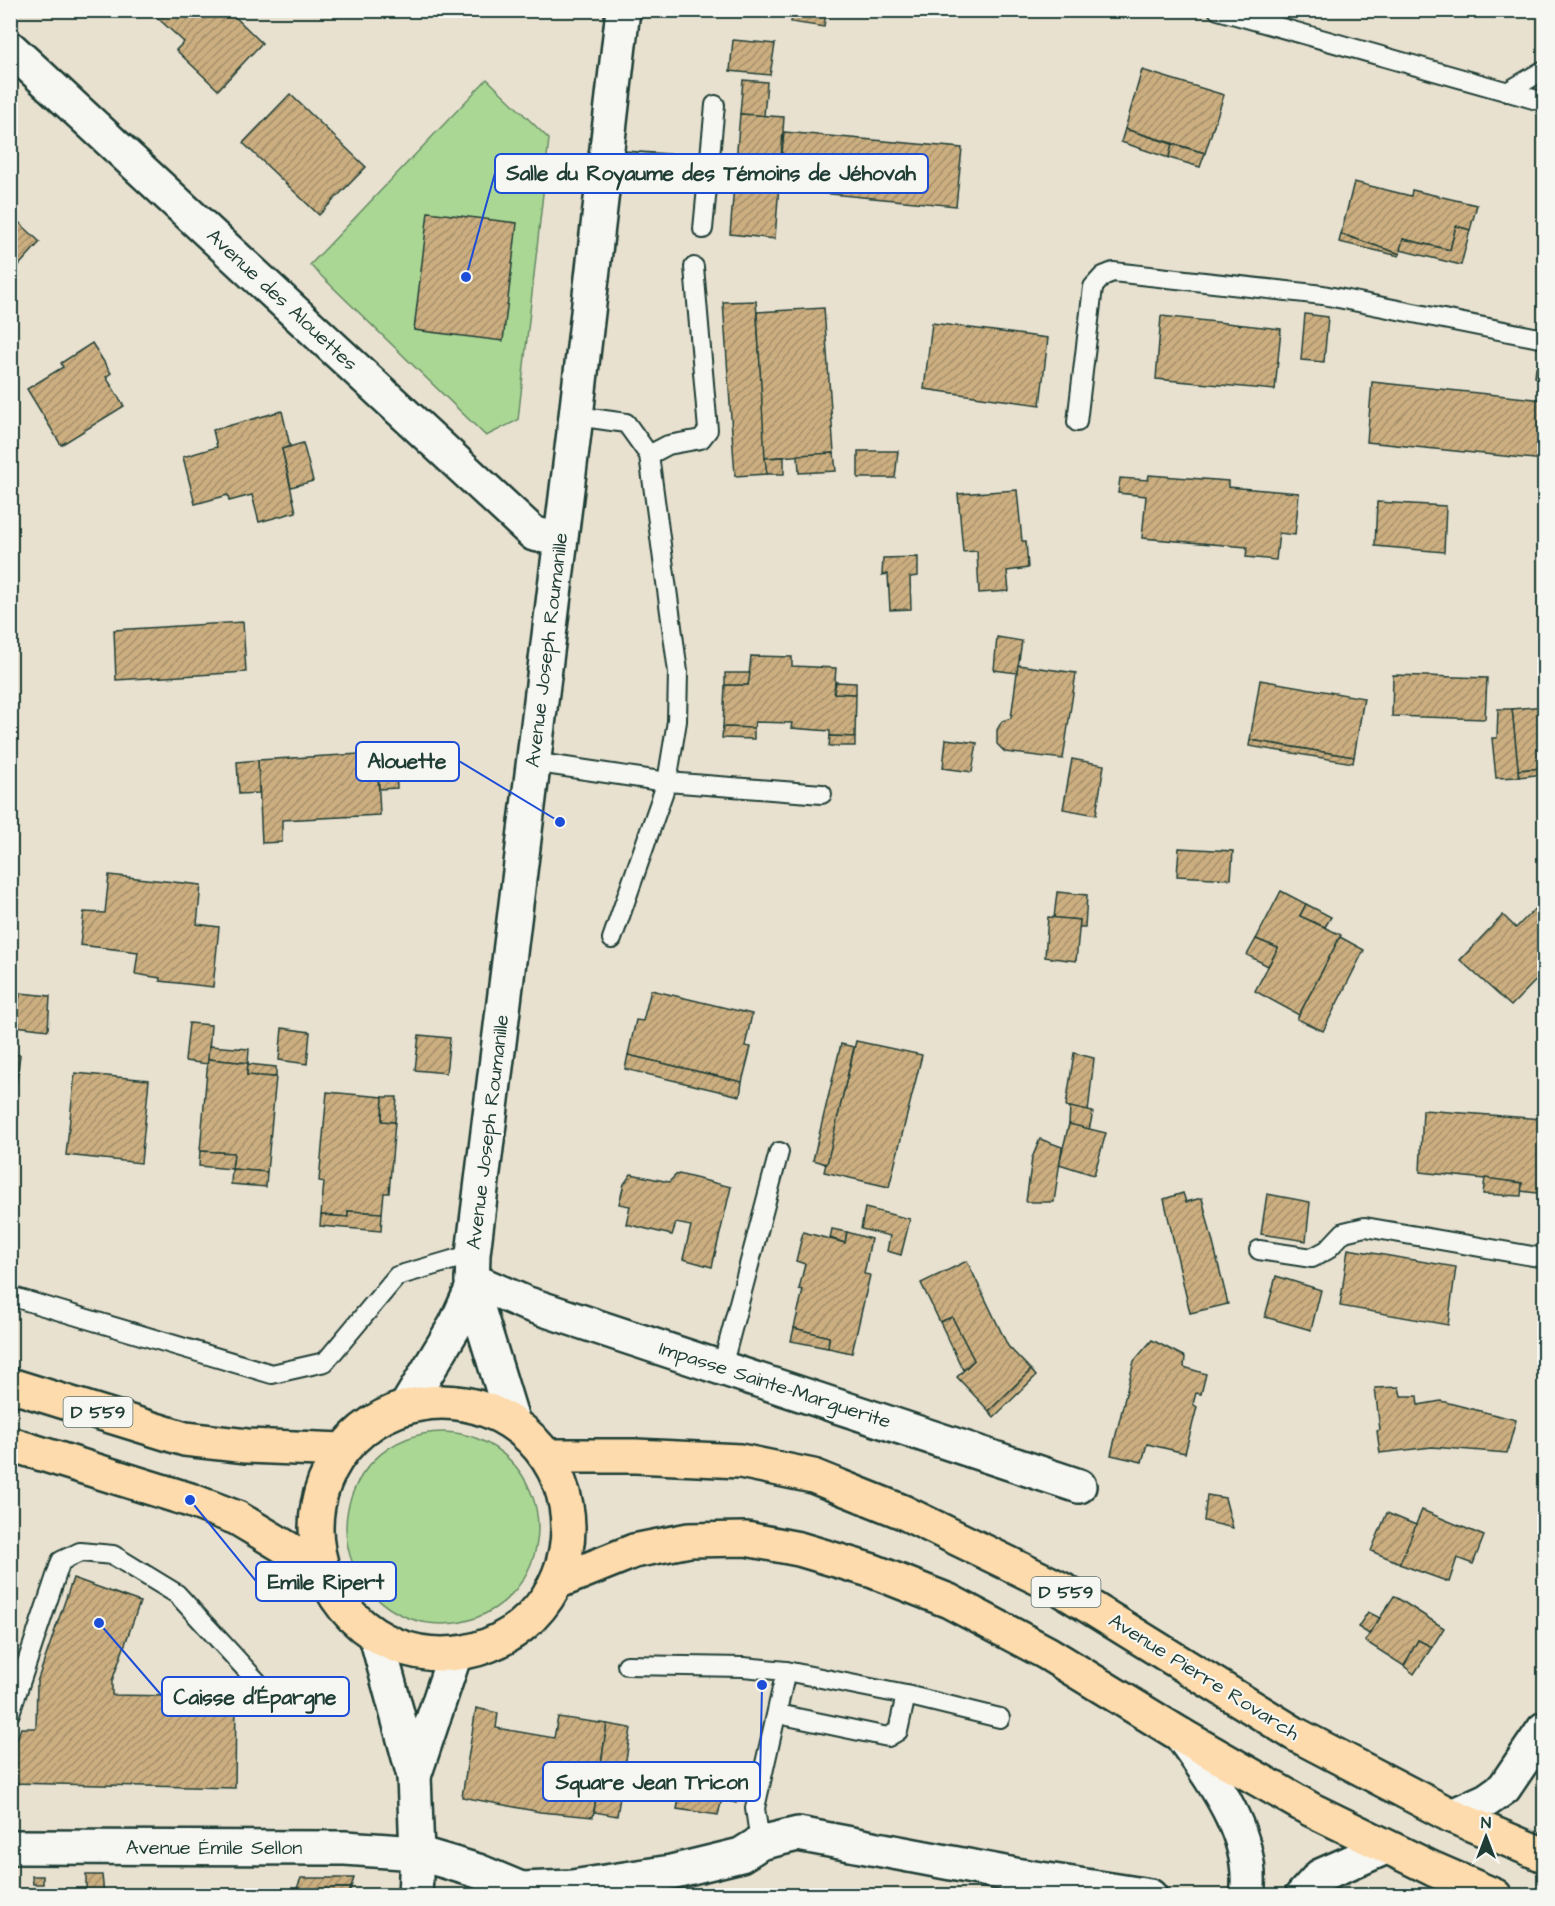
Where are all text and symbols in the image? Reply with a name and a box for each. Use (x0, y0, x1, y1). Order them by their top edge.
callout: Salle du Royaume des Témoins de Jéhovah (495, 154, 928, 193)
text: Salle du Royaume des Témoins de Jéhovah (505, 159, 916, 191)
street label: Avenue des Alouettes (200, 222, 364, 378)
street label: Avenue Joseph Roumanille (519, 531, 575, 769)
callout: Alouette (356, 742, 459, 781)
text: Alouette (368, 747, 447, 776)
street label: Avenue Joseph Roumanille (460, 1013, 516, 1251)
street label: Impasse Sainte-Marguerite (655, 1334, 895, 1437)
road number: D 559 (63, 1397, 132, 1427)
callout: Emile Ripert (256, 1562, 396, 1601)
text: Emile Ripert (268, 1568, 385, 1598)
road number: D 559 (1032, 1577, 1100, 1607)
street label: Avenue Pierre Rovarch (1103, 1607, 1305, 1747)
callout: Caisse d'Épargne (162, 1677, 349, 1716)
text: Caisse d'Épargne (174, 1683, 337, 1714)
callout: Square Jean Tricon (543, 1762, 760, 1801)
text: Square Jean Tricon (555, 1768, 749, 1798)
north arrow (1456, 1807, 1516, 1867)
text: N (1481, 1812, 1491, 1834)
street label: Avenue Émile Sellon (126, 1834, 302, 1862)

